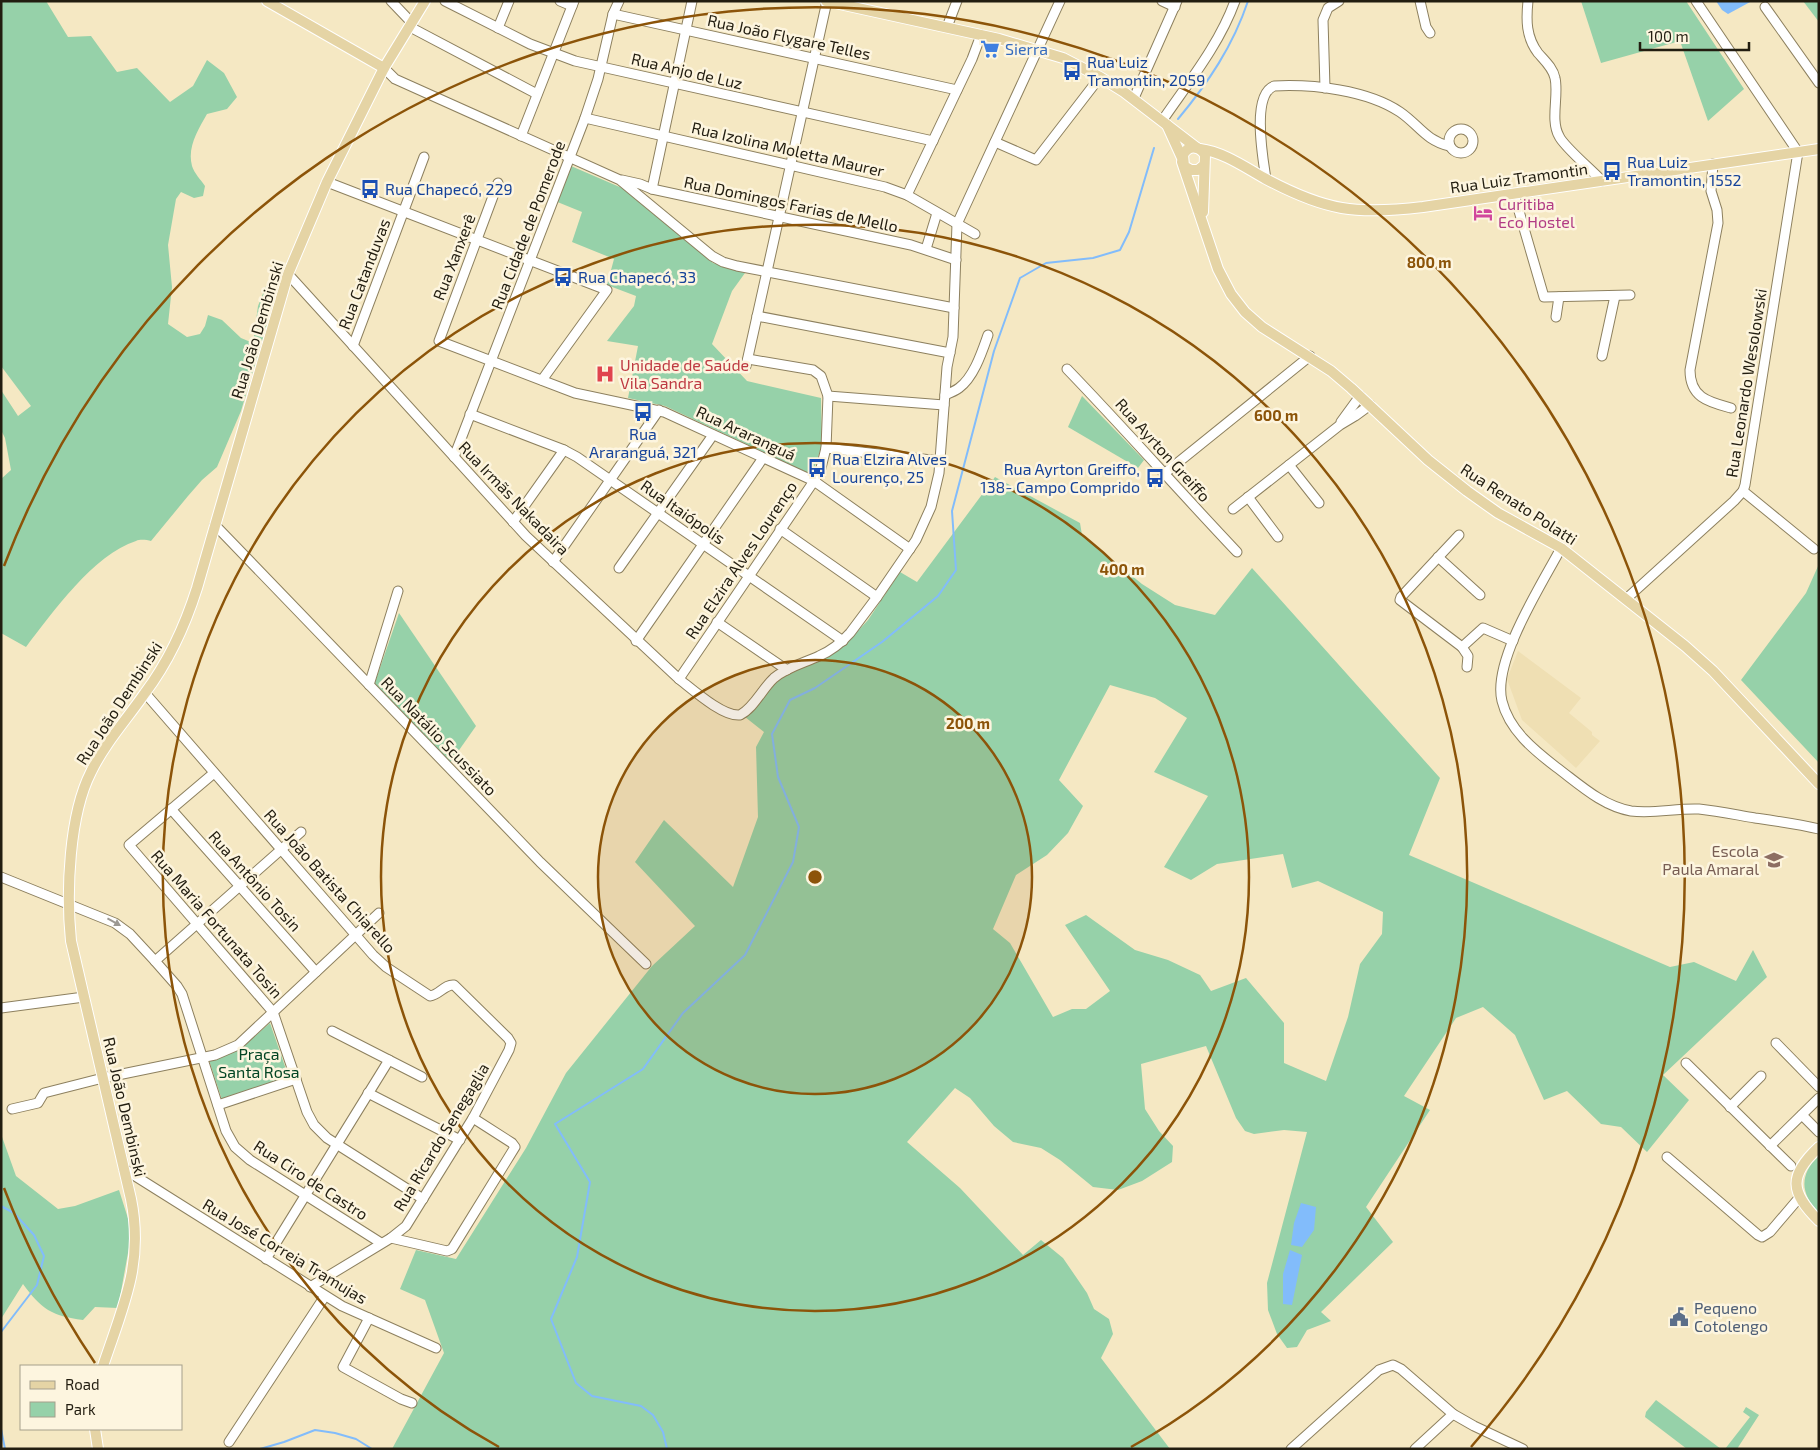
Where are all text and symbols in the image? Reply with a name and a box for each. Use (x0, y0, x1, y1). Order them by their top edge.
street label: Rua João Flygare Telles (706, 10, 872, 63)
scale bar (1640, 20, 1749, 52)
text: 100 m (1648, 27, 1689, 45)
supermarket icon: Sierra (979, 38, 1001, 60)
place label: Sierra (1005, 39, 1048, 58)
street label: Rua Anjo de Luz (629, 48, 745, 94)
place label: Rua Luiz Tramontin, 2059 (1087, 52, 1205, 89)
bus stop icon: Rua Luiz Tramontin, 2059 (1061, 60, 1083, 82)
street label: Rua Izolina Moletta Maurer (690, 117, 887, 180)
street label: Rua Cidade de Pomerode (487, 138, 569, 312)
place label: Rua Luiz Tramontin, 1552 (1627, 152, 1742, 189)
street label: Rua Luiz Tramontin (1449, 158, 1589, 197)
bus stop icon: Rua Luiz Tramontin, 1552 (1601, 160, 1623, 182)
street label: Rua Domingos Farias de Mello (682, 172, 900, 236)
bus stop icon: Rua Chapecó, 229 (359, 178, 381, 200)
place label: Rua Chapecó, 229 (385, 179, 513, 198)
place label: Curitiba Eco Hostel (1498, 194, 1575, 231)
hotel icon: Curitiba Eco Hostel (1472, 202, 1494, 224)
street label: Rua Xanxerê (428, 211, 479, 303)
street label: Rua Catanduvas (334, 216, 393, 332)
text: 800 m (1407, 253, 1451, 271)
street label: Rua João Dembinski (227, 259, 286, 401)
bus stop icon: Rua Chapecó, 33 (552, 266, 574, 288)
place label: Rua Chapecó, 33 (578, 267, 696, 286)
street label: Rua Leonardo Wesolowski (1721, 287, 1770, 479)
place label: Unidade de Saúde Vila Sandra (620, 355, 749, 392)
hospital icon: Unidade de Saúde Vila Sandra (594, 363, 616, 385)
street label: Rua Ayrton Greiffo (1112, 394, 1215, 505)
bus stop icon: Rua Araranguá, 321 (632, 401, 654, 423)
street label: Rua Araranguá (693, 401, 799, 464)
text: 600 m (1254, 406, 1298, 424)
place label: Rua Araranguá, 321 (589, 424, 697, 461)
street label: Rua Irmãs Nakadaira (455, 437, 573, 558)
place label: Rua Elzira Alves Lourenço, 25 (832, 449, 947, 487)
bus stop icon: Rua Elzira Alves Lourenço, 25 (806, 457, 828, 479)
place label: Rua Ayrton Greiffo, 138- Campo Comprido (980, 459, 1140, 496)
street label: Rua Renato Polatti (1458, 459, 1581, 548)
bus stop icon: Rua Ayrton Greiffo, 138- Campo Comprido (1144, 467, 1166, 489)
street label: Rua Itaiópolis (637, 475, 729, 548)
street label: Rua Elzira Alves Lourenço (681, 477, 801, 643)
text: 400 m (1100, 560, 1144, 578)
street label: Rua João Dembinski (72, 638, 165, 768)
street label: Rua Natálio Scussiato (378, 672, 501, 799)
text: 200 m (946, 714, 990, 732)
street label: Rua João Batista Chiarello (261, 805, 400, 956)
street label: Rua Antônio Tosin (205, 826, 306, 935)
place label: Escola Paula Amaral (1662, 841, 1759, 878)
street label: Rua Maria Fortunata Tosin (148, 846, 287, 1002)
school or university icon: Escola Paula Amaral (1763, 849, 1785, 871)
centre of rings (806, 868, 824, 886)
one-way arrow (106, 918, 121, 926)
street label: Rua João Dembinski (100, 1035, 151, 1179)
park label: Praça Santa Rosa (218, 1044, 300, 1081)
street label: Rua Ricardo Senegaglia (389, 1059, 492, 1214)
street label: Rua Ciro de Castro (251, 1136, 372, 1224)
street label: Rua José Correia Tramujas (199, 1194, 371, 1308)
place label: Pequeno Cotolengo (1694, 1298, 1768, 1335)
public building icon: Pequeno Cotolengo (1668, 1306, 1690, 1328)
legend (20, 1365, 182, 1430)
text: Road (65, 1375, 100, 1393)
text: Park (65, 1400, 96, 1418)

